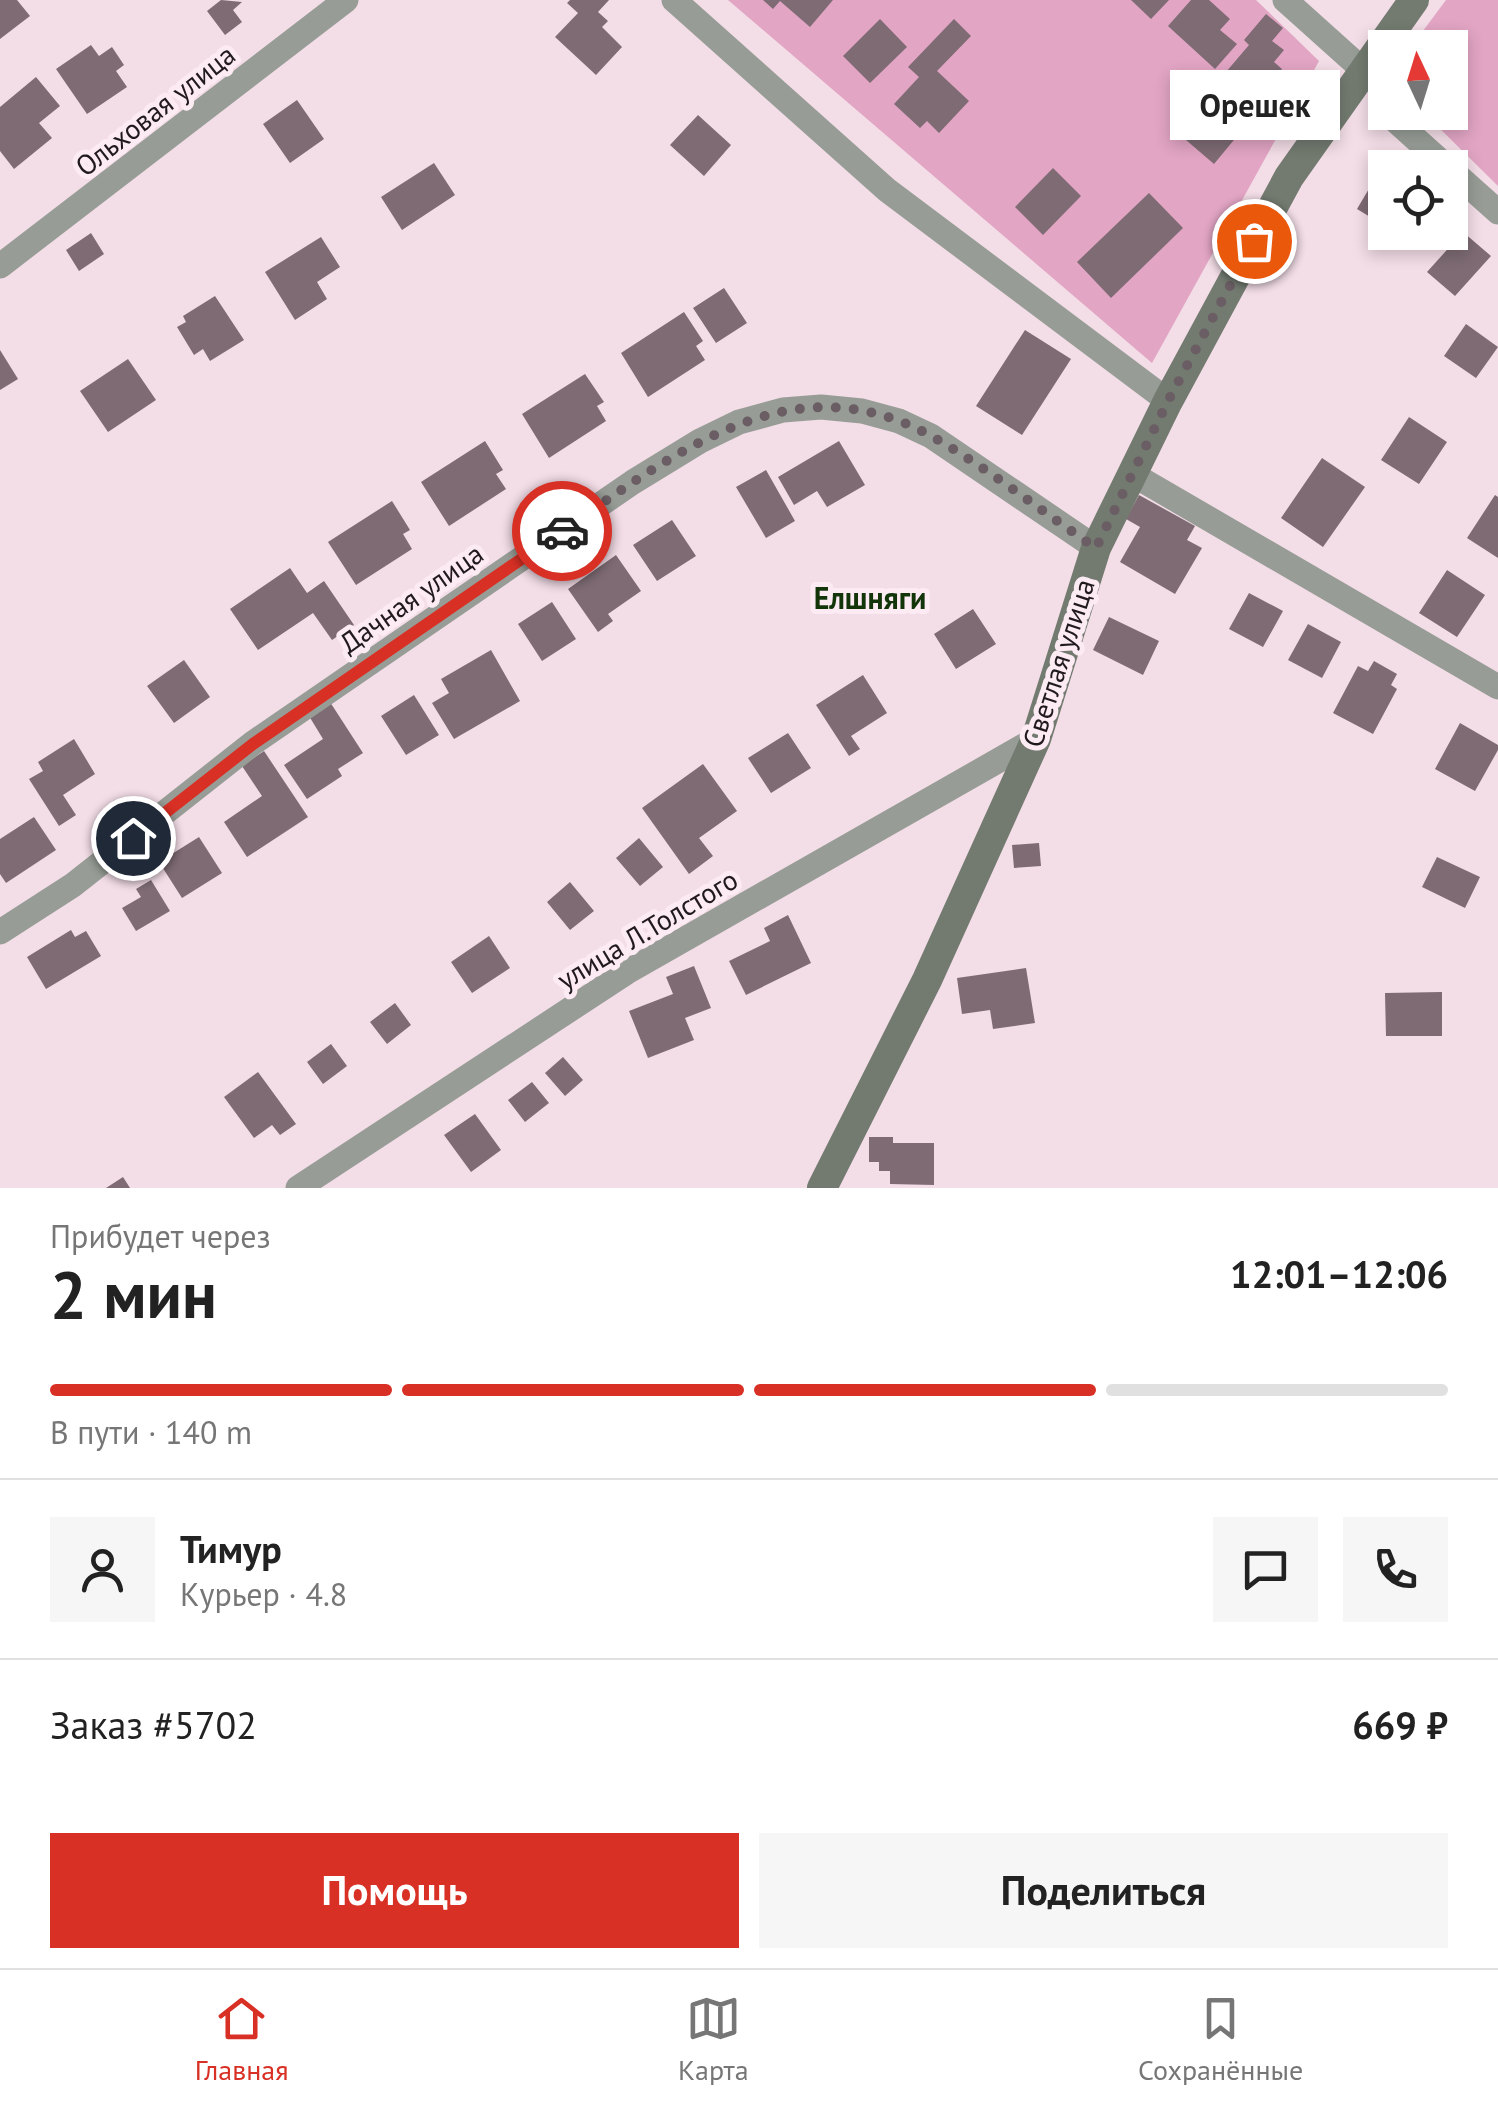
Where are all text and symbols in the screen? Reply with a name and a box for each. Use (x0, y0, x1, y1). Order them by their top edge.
north arrow (1368, 30, 1468, 130)
map controls (1368, 30, 1468, 250)
street label: Ольховая улица (68, 36, 242, 184)
callout: Орешек (1169, 71, 1339, 141)
text: Орешек (1199, 84, 1311, 126)
button: locate (1368, 150, 1468, 250)
pin (1212, 199, 1297, 284)
icon: bag (1227, 214, 1282, 269)
courier (512, 481, 612, 581)
icon: car (535, 504, 590, 559)
street label: Дачная улица (332, 535, 490, 661)
street label: Светлая улица (1013, 574, 1103, 752)
district label: Елшняги (814, 578, 926, 617)
pin (91, 796, 176, 881)
icon: home (106, 811, 161, 866)
street label: улица Л.Толстого (550, 860, 744, 998)
text: Прибудет через (50, 1215, 271, 1257)
text: 12:01–12:06 (1230, 1249, 1448, 1298)
text: 2 мин (50, 1252, 217, 1336)
text: В пути · 140 m (50, 1411, 252, 1453)
button: person (50, 1517, 155, 1622)
button: chat (1213, 1517, 1318, 1622)
button: phone (1343, 1517, 1448, 1622)
text: Тимур (180, 1524, 282, 1573)
text: Курьер · 4.8 (180, 1573, 347, 1615)
text: Заказ #5702 (50, 1700, 257, 1749)
text: 669 ₽ (1352, 1700, 1448, 1749)
button: Помощь (50, 1833, 739, 1948)
button: Поделиться (759, 1833, 1448, 1948)
tab: Главная (195, 1991, 288, 2088)
tab: Карта (678, 1991, 749, 2088)
tab: Сохранённые (1138, 1991, 1303, 2088)

